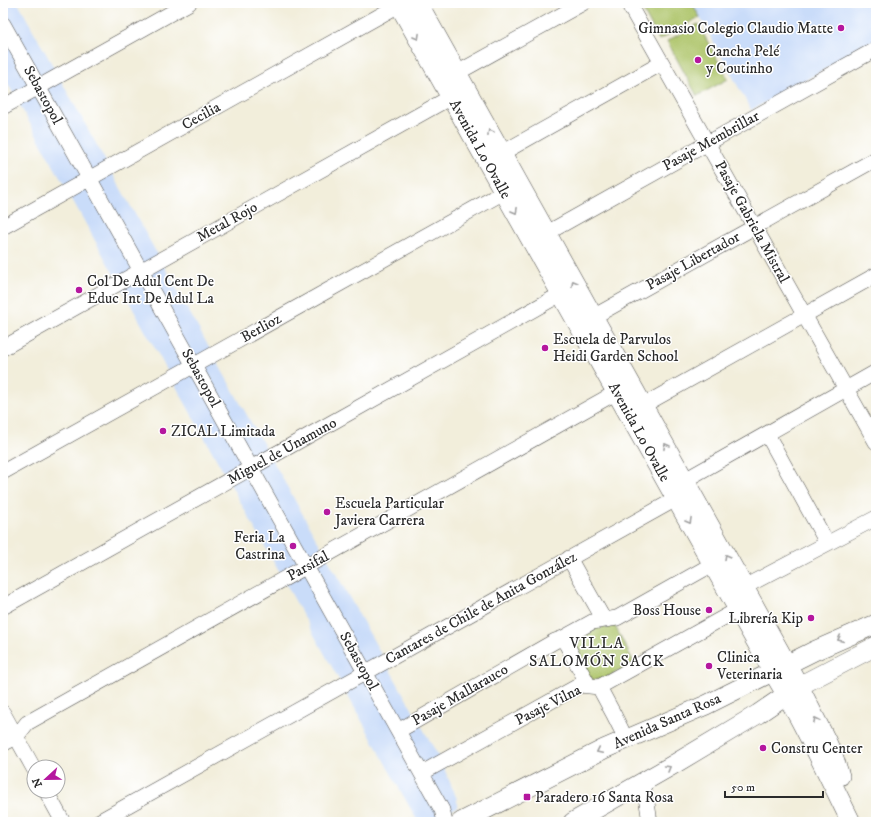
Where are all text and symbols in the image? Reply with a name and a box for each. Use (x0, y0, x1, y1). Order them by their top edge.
place label: Gimnasio Colegio Claudio Matte (638, 19, 833, 38)
marker: Gimnasio Colegio Claudio Matte (836, 23, 846, 33)
one-way arrow (413, 33, 420, 40)
place label: Cancha Pelé y Coutinho (706, 42, 780, 78)
marker: Cancha Pelé y Coutinho (693, 55, 703, 65)
street label: Sebastopol (19, 62, 67, 128)
street label: Avenida Lo Ovalle (445, 96, 515, 202)
street label: Cecilia (178, 97, 224, 134)
street label: Pasaje Membrillar (659, 106, 763, 175)
one-way arrow (488, 129, 495, 136)
street label: Pasaje Gabriela Mistral (710, 158, 794, 287)
street label: Metal Rojo (193, 198, 261, 246)
one-way arrow (511, 207, 518, 214)
street label: Pasaje Libertador (643, 227, 744, 295)
place label: Col De Adul Cent De Educ Int De Adul La (87, 272, 214, 308)
one-way arrow (572, 280, 579, 287)
marker: Col De Adul Cent De Educ Int De Adul La (74, 285, 84, 295)
street label: Berlioz (237, 309, 285, 347)
place label: Escuela de Parvulos Heidi Garden School (553, 330, 679, 366)
marker: Escuela de Parvulos Heidi Garden School (540, 343, 550, 353)
street label: Sebastopol (177, 345, 225, 411)
street label: Avenida Lo Ovalle (604, 379, 674, 485)
street label: Miguel de Unamuno (224, 413, 340, 489)
place label: ZICAL Limitada (171, 422, 276, 441)
marker: ZICAL Limitada (158, 426, 168, 436)
one-way arrow (663, 443, 670, 450)
place label: Escuela Particular Javiera Carrera (333, 494, 445, 530)
marker: Escuela Particular Javiera Carrera (322, 507, 332, 517)
one-way arrow (684, 517, 692, 524)
place label: Feria La Castrina (234, 528, 286, 564)
marker: Feria La Castrina (288, 541, 298, 551)
street label: Parsifal (284, 546, 333, 585)
street label: Cantares de Chile de Anita González (382, 547, 580, 669)
one-way arrow (725, 554, 732, 562)
place label: Boss House (633, 601, 701, 620)
marker: Boss House (704, 605, 714, 615)
place label: Librería Kip (729, 609, 803, 628)
marker: Librería Kip (806, 613, 816, 623)
street label: Sebastopol (335, 628, 383, 694)
district label: VILLA SALOMÓN SACK (529, 633, 665, 671)
one-way arrow (837, 634, 844, 642)
place label: Clinica Veterinaria (716, 648, 783, 684)
street label: Pasaje Mallarauco (409, 660, 511, 730)
marker: Clinica Veterinaria (704, 661, 714, 671)
street label: Pasaje Vilna (512, 680, 585, 730)
street label: Avenida Santa Rosa (610, 689, 724, 753)
one-way arrow (813, 716, 821, 724)
place label: Constru Center (771, 739, 863, 758)
marker: Constru Center (758, 743, 768, 753)
one-way arrow (596, 746, 604, 754)
north arrow (26, 759, 66, 799)
one-way arrow (663, 766, 671, 773)
scale bar (725, 773, 823, 799)
text: N (29, 776, 46, 789)
text: 50 m (731, 780, 755, 795)
place label: Paradero 16 Santa Rosa (535, 788, 674, 807)
marker: Paradero 16 Santa Rosa (522, 792, 532, 802)

